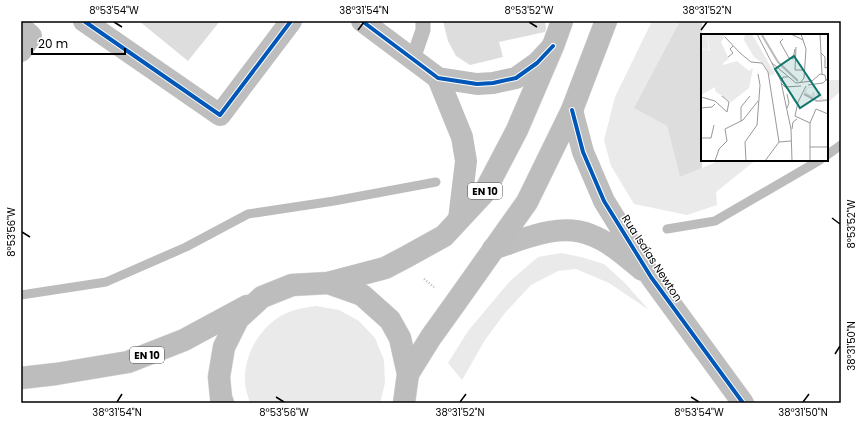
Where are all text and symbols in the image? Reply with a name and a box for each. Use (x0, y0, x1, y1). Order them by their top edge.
text: 8°53'54"W (89, 3, 139, 18)
text: 38°31'54"N (339, 3, 389, 18)
text: 8°53'52"W (505, 3, 554, 18)
text: 38°31'52"N (683, 3, 731, 18)
scale bar (32, 30, 125, 56)
inset map (701, 34, 828, 161)
text: 20 m (38, 35, 68, 52)
road number: EN 10 (468, 183, 502, 199)
text: 8°53'52"W (844, 199, 859, 248)
text: 8°53'56"W (4, 207, 19, 257)
street label: Rua Isaías Newton (618, 212, 686, 304)
text: 38°31'50"N (844, 321, 859, 371)
road number: EN 10 (130, 347, 164, 363)
text: 38°31'54"N (92, 405, 142, 420)
text: 8°53'56"W (259, 405, 309, 420)
text: 38°31'52"N (436, 405, 484, 420)
text: 8°53'54"W (674, 405, 724, 420)
text: 38°31'50"N (778, 405, 828, 420)

